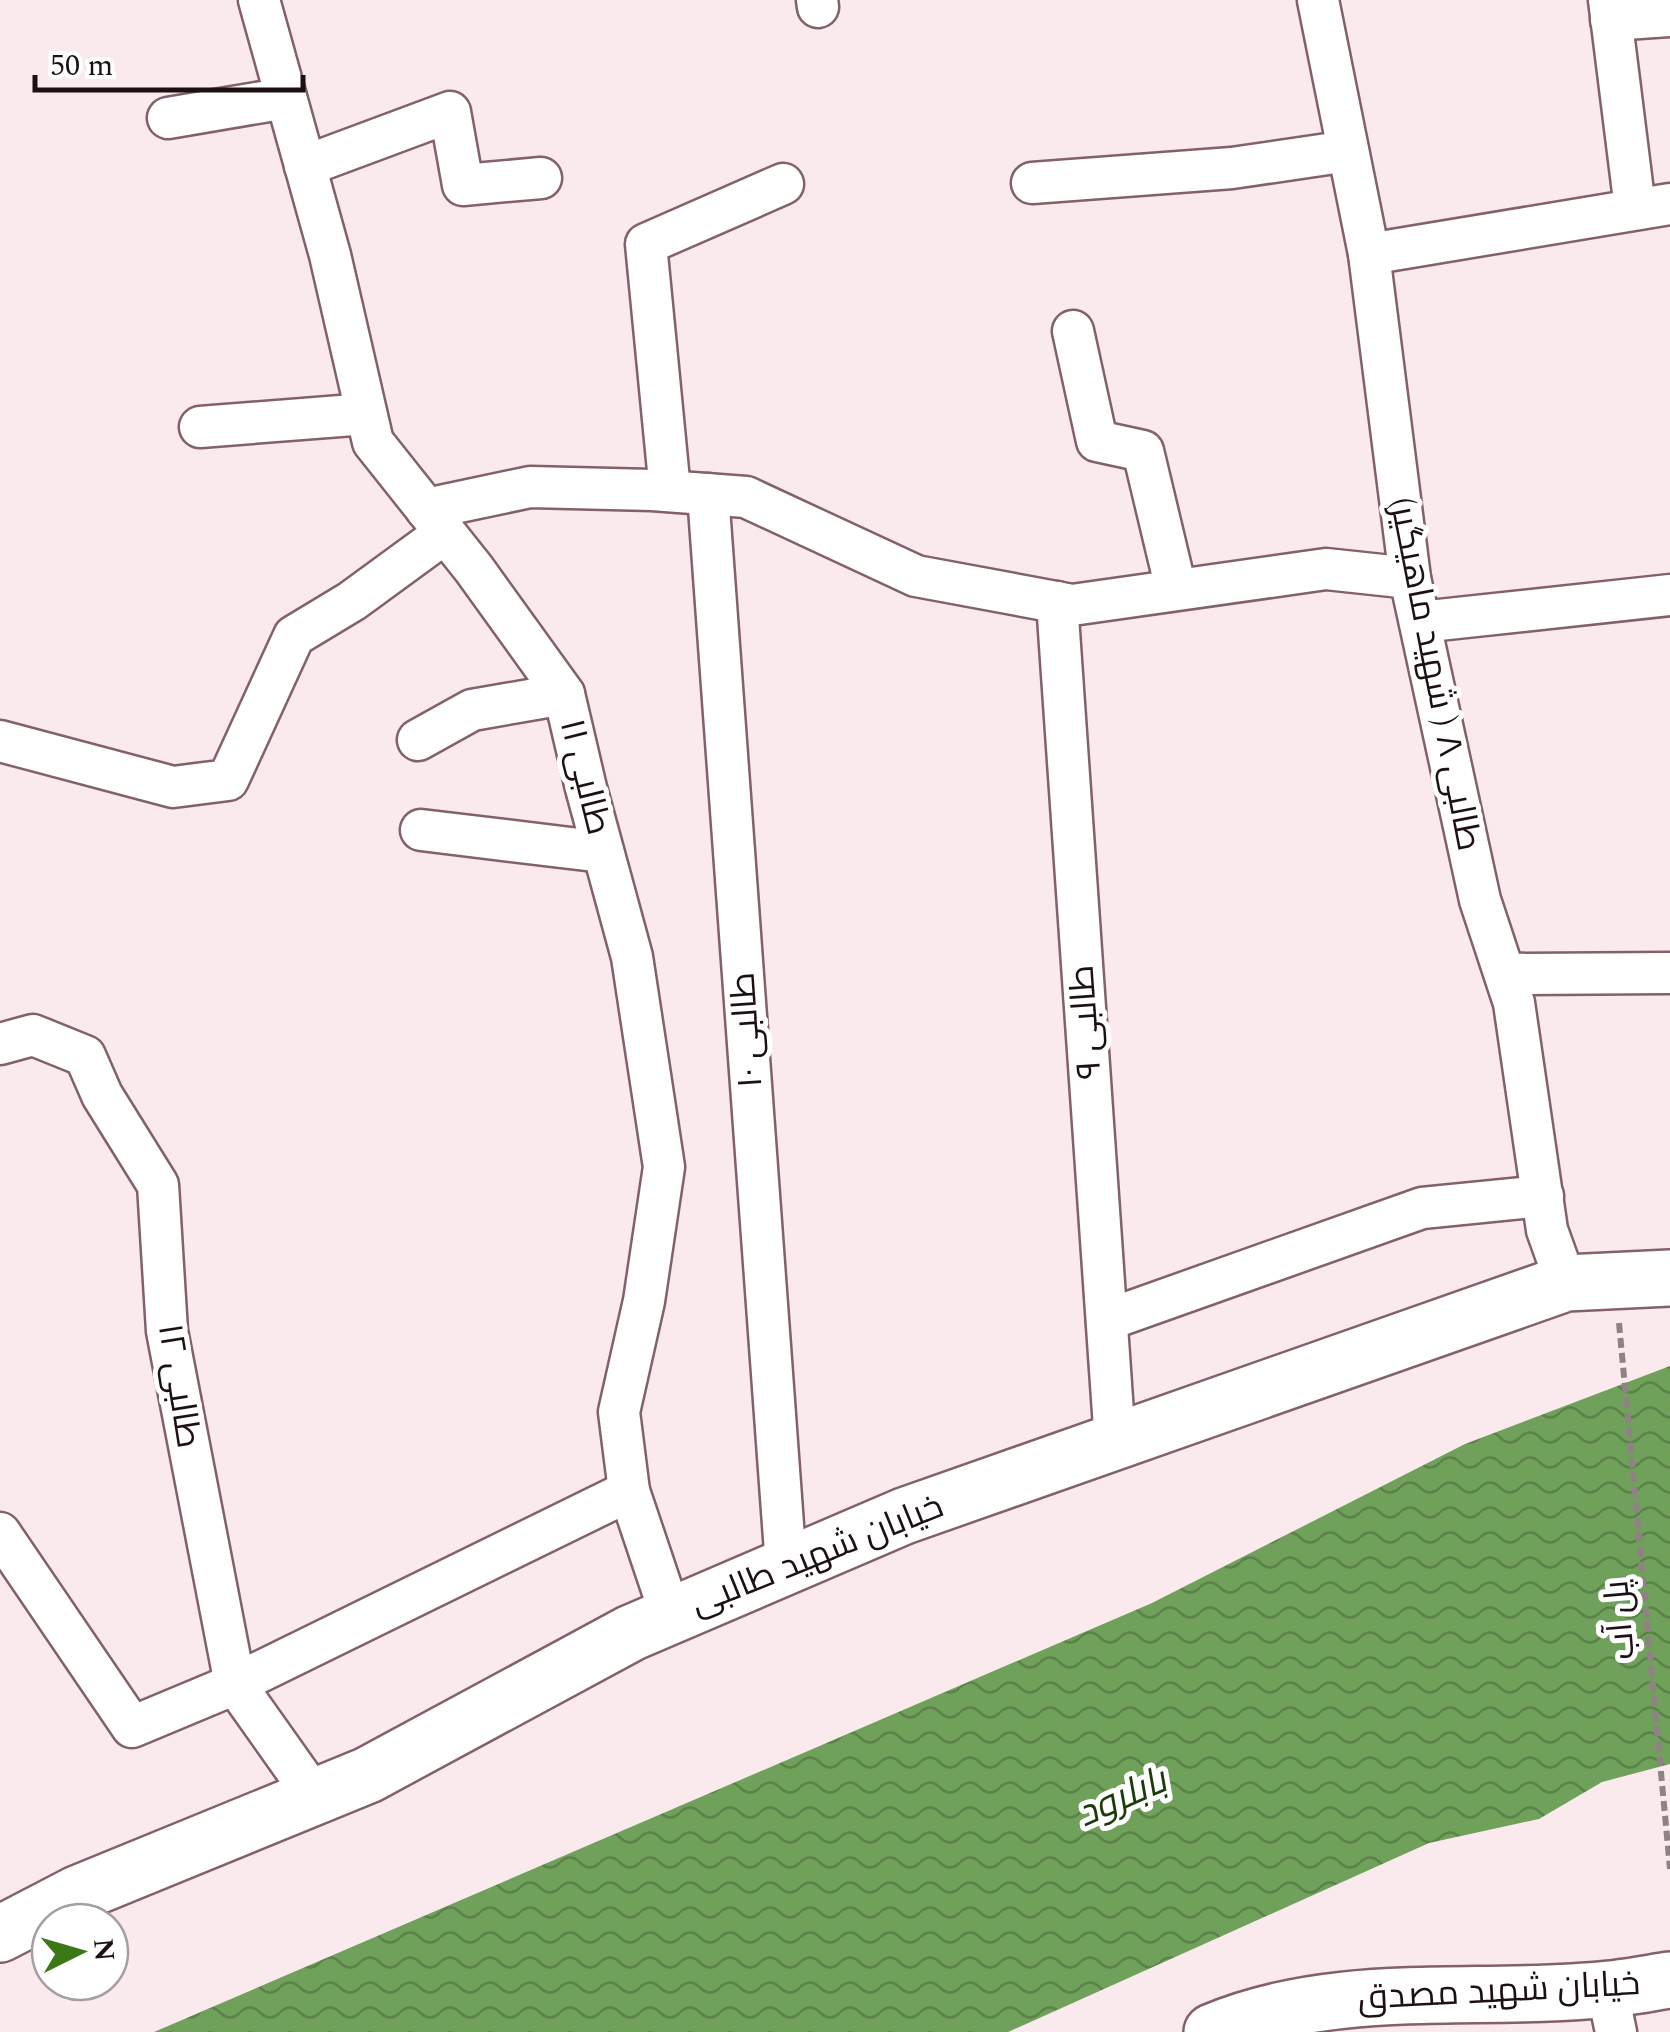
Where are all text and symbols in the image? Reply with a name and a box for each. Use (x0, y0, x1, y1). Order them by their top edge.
scale bar (35, 30, 302, 92)
text: 50 m (50, 43, 113, 89)
street label: طالبی ۸ ( شهید ماهیگیر) (1375, 493, 1495, 855)
street label: طالبی ۱۱ (545, 714, 625, 840)
street label: طالبی ۹ (1056, 963, 1116, 1081)
street label: طالبی ۱۰ (717, 971, 777, 1089)
street label: طالبی ۱۲ (143, 1320, 215, 1452)
street label: خیابان شهید طالبی (682, 1480, 952, 1630)
street label: پل آب (1590, 1578, 1650, 1662)
water label: بابلرود (1067, 1752, 1178, 1844)
north arrow (30, 1902, 130, 2002)
text: N (81, 1937, 126, 1963)
street label: خیابان شهید مصدق (1356, 1957, 1642, 2025)

